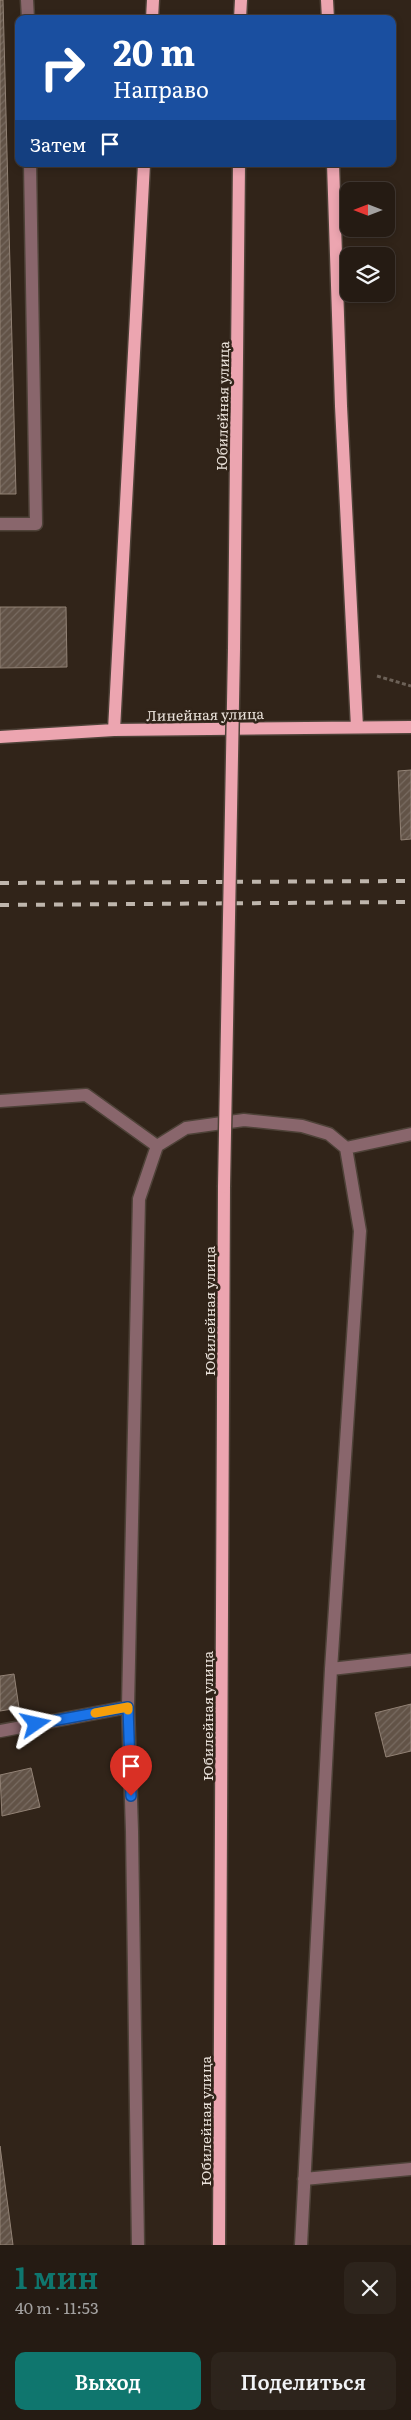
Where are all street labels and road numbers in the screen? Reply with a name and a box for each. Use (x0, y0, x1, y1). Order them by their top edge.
street label: Юбилейная улица (211, 340, 233, 471)
street label: Линейная улица (146, 703, 265, 725)
street label: Юбилейная улица (199, 1246, 219, 1376)
street label: Юбилейная улица (197, 1651, 217, 1781)
street label: Юбилейная улица (195, 2056, 215, 2186)

